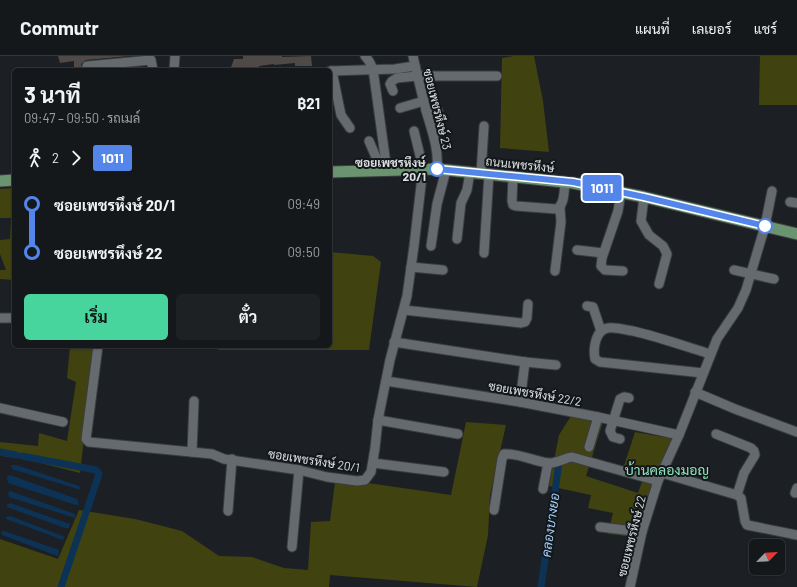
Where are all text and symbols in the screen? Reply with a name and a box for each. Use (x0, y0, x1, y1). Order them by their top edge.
text: Commutr (20, 16, 99, 39)
text: แผนที่ (635, 20, 670, 37)
text: เลเยอร์ (692, 20, 732, 37)
text: แชร์ (754, 20, 777, 37)
street label: ซอยเพชรหึงษ์ 23 (421, 67, 455, 151)
text: 3 นาที (24, 81, 81, 107)
text: ฿21 (297, 94, 320, 112)
text: 09:47 – 09:50 · รถเมล์ (24, 110, 140, 126)
icon: walk (24, 147, 46, 169)
icon: forward (65, 147, 87, 169)
text: 1011 (101, 149, 124, 166)
text: 2 (52, 150, 59, 166)
street label: ถนนเพชรหึงษ์ (485, 153, 556, 175)
place label: ซอยเพชรหึงษ์ 20/1 (355, 155, 427, 183)
marker: ซอยเพชรหึงษ์ 20/1 (429, 161, 445, 177)
line badge: 1011 (574, 175, 630, 201)
text: 1011 (591, 179, 613, 196)
text: ซอยเพชรหึงษ์ 20/1 (54, 196, 175, 214)
text: 09:49 (288, 196, 320, 212)
unlabelled marker (757, 218, 773, 234)
text: ซอยเพชรหึงษ์ 22 (54, 244, 163, 262)
text: 09:50 (287, 244, 320, 260)
button: เริ่ม (24, 294, 168, 340)
button: ตั๋ว (176, 294, 320, 340)
street label: ซอยเพชรหึงษ์ 22/2 (487, 378, 583, 408)
street label: ซอยเพชรหึงษ์ 20/1 (267, 446, 361, 474)
district label: บ้านคลองมอญ (625, 461, 709, 479)
water label: คลองบางยอ (538, 492, 562, 558)
street label: ซอยเพชรหึงษ์ 22 (614, 494, 648, 578)
north arrow (749, 539, 785, 575)
map controls (749, 539, 785, 575)

